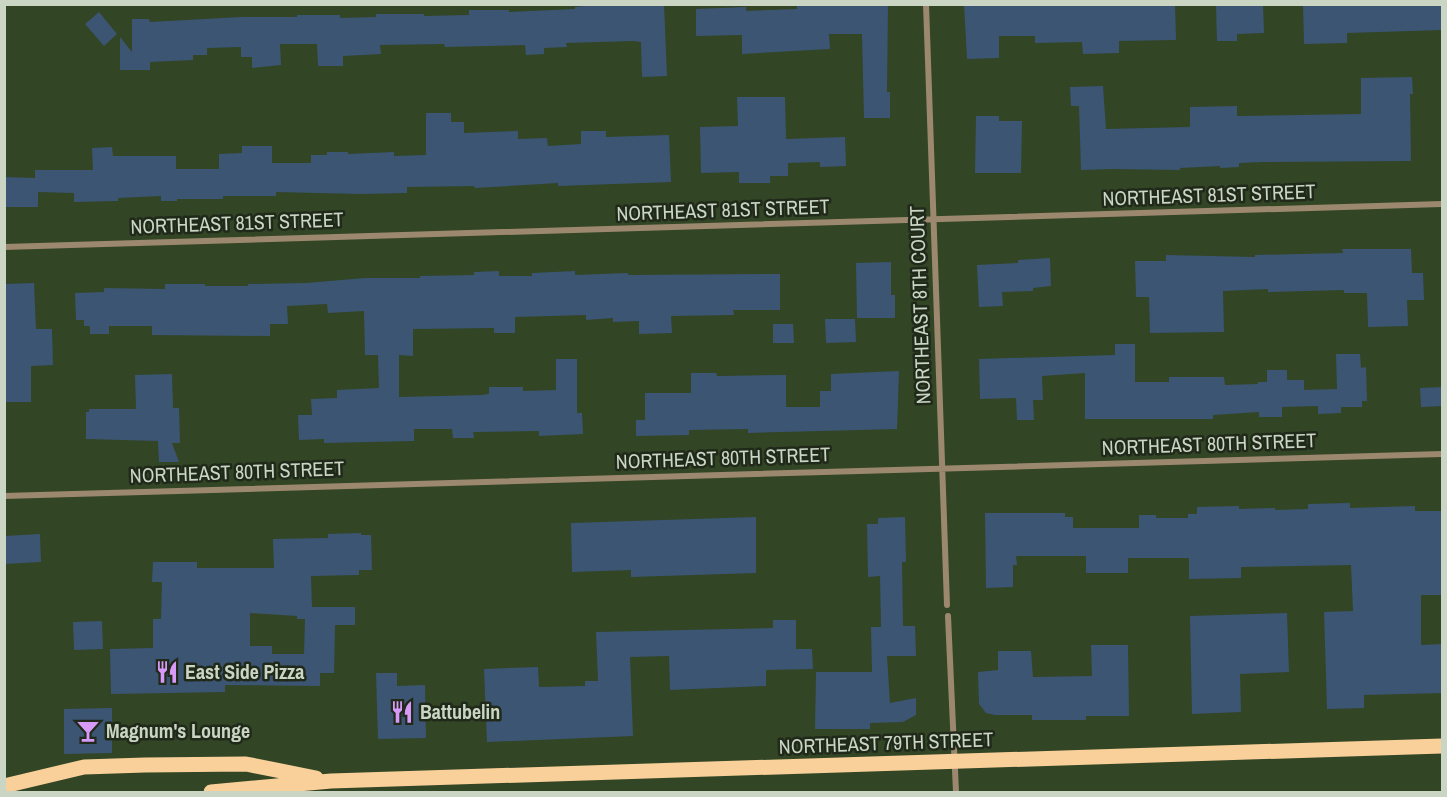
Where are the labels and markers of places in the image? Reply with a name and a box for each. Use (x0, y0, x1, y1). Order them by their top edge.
place label: East Side Pizza (185, 658, 304, 685)
restaurant icon: East Side Pizza (154, 659, 180, 685)
place label: Battubelin (420, 698, 500, 725)
restaurant icon: Battubelin (389, 699, 415, 725)
place label: Magnum's Lounge (106, 717, 250, 744)
bar icon: Magnum's Lounge (75, 718, 101, 744)

